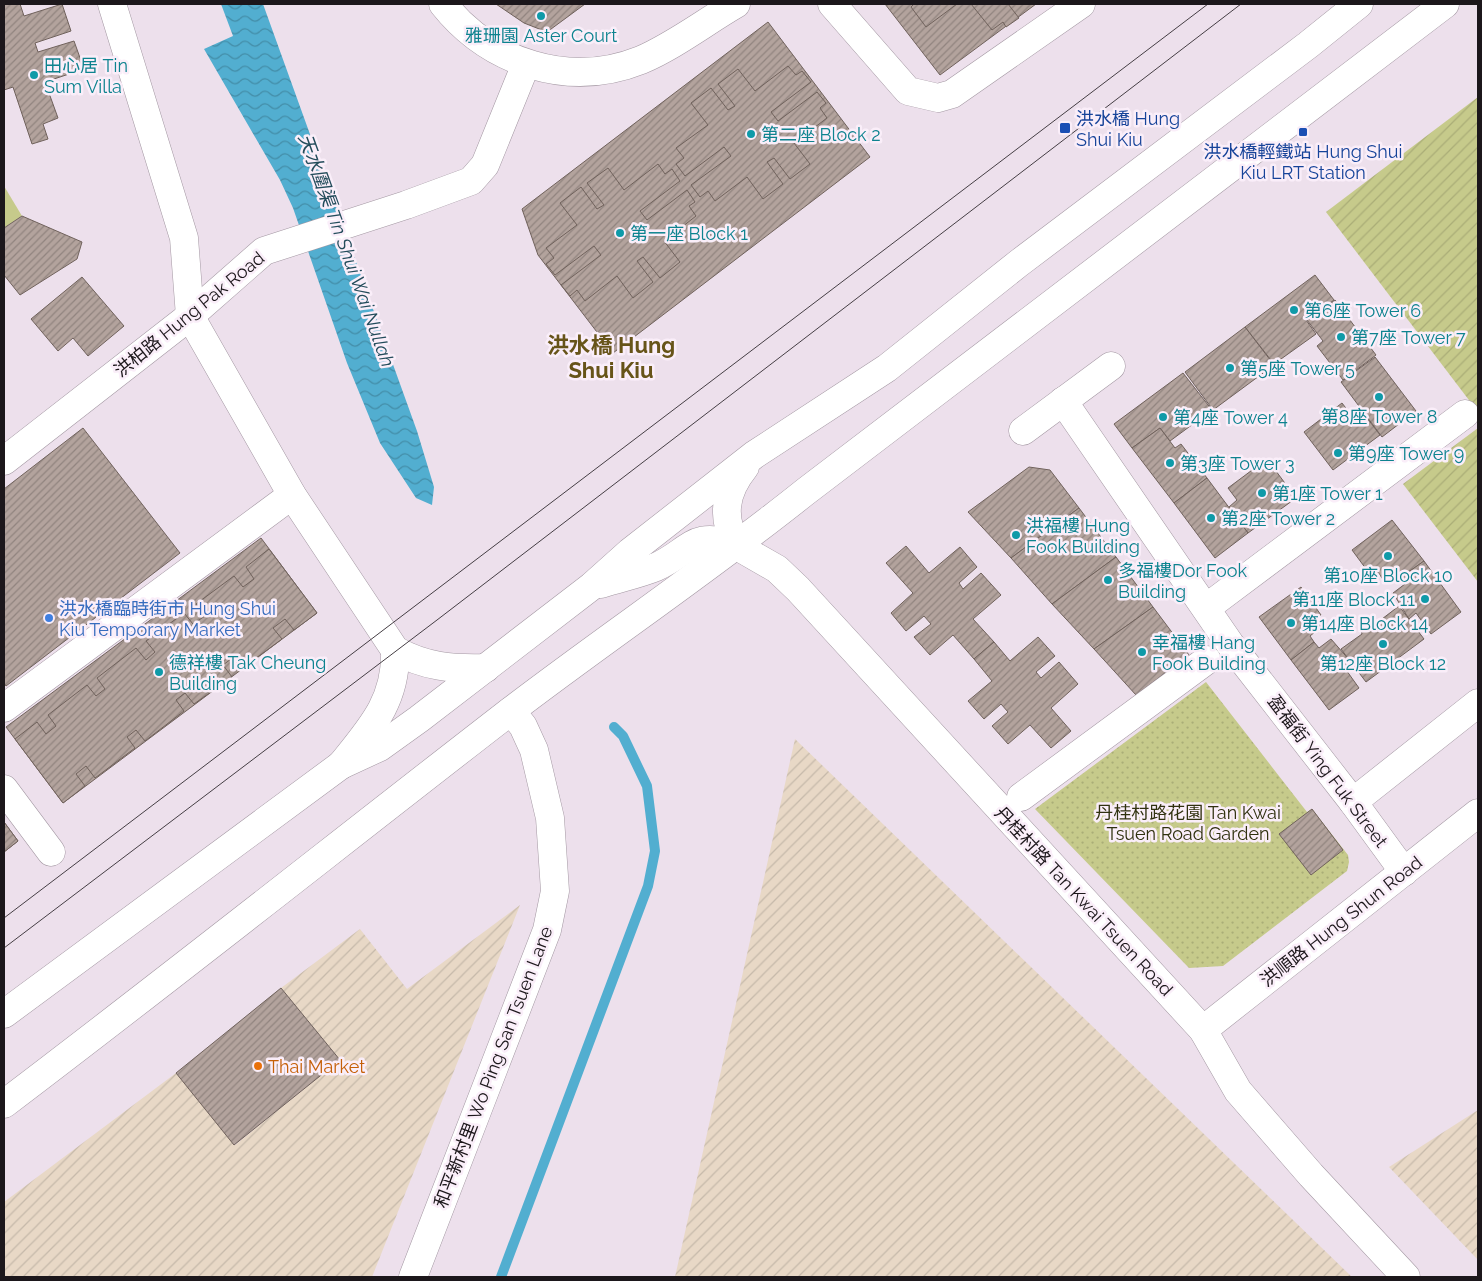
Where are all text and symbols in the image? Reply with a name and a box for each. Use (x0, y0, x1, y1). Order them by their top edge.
marker: 雅珊園 Aster Court (535, 10, 547, 22)
place label: 雅珊園 Aster Court (465, 25, 617, 46)
place label: 田心居 Tin Sum Villa (44, 55, 128, 97)
marker: 田心居 Tin Sum Villa (28, 69, 40, 81)
place label: 洪水橋 Hung Shui Kiu (1076, 108, 1180, 150)
marker: 洪水橋 Hung Shui Kiu (1058, 121, 1072, 135)
place label: 第二座 Block 2 (761, 124, 881, 145)
marker: 洪水橋輕鐵站 Hung Shui Kiu LRT Station (1297, 126, 1309, 138)
marker: 第二座 Block 2 (745, 128, 757, 140)
water label: 天水圍渠 Tin Shui Wai Nullah (294, 130, 400, 370)
place label: 洪水橋輕鐵站 Hung Shui Kiu LRT Station (1204, 141, 1402, 183)
place label: 第一座 Block 1 (630, 223, 748, 244)
marker: 第一座 Block 1 (614, 227, 626, 239)
street label: 洪柏路 Hung Pak Road (110, 247, 268, 381)
place label: 第6座 Tower 6 (1304, 300, 1421, 321)
marker: 第6座 Tower 6 (1288, 304, 1300, 316)
place label: 第7座 Tower 7 (1351, 327, 1466, 348)
marker: 第7座 Tower 7 (1335, 331, 1347, 343)
district label: 洪水橋 Hung Shui Kiu (547, 332, 675, 383)
place label: 第5座 Tower 5 (1240, 358, 1355, 379)
marker: 第5座 Tower 5 (1224, 362, 1236, 374)
marker: 第8座 Tower 8 (1373, 391, 1385, 403)
place label: 第8座 Tower 8 (1321, 406, 1437, 427)
place label: 第4座 Tower 4 (1173, 407, 1288, 428)
marker: 第4座 Tower 4 (1157, 411, 1169, 423)
place label: 第9座 Tower 9 (1348, 443, 1464, 464)
marker: 第9座 Tower 9 (1332, 447, 1344, 459)
place label: 第3座 Tower 3 (1180, 453, 1295, 474)
marker: 第3座 Tower 3 (1164, 457, 1176, 469)
place label: 第1座 Tower 1 (1272, 483, 1383, 504)
marker: 第1座 Tower 1 (1256, 487, 1268, 499)
place label: 第2座 Tower 2 (1221, 508, 1335, 529)
marker: 第2座 Tower 2 (1205, 512, 1217, 524)
place label: 洪福樓 Hung Fook Building (1026, 515, 1140, 557)
marker: 洪福樓 Hung Fook Building (1010, 529, 1022, 541)
marker: 第10座 Block 10 (1382, 550, 1394, 562)
place label: 多福樓Dor Fook Building (1118, 560, 1248, 602)
place label: 第10座 Block 10 (1323, 565, 1453, 586)
marker: 多福樓Dor Fook Building (1102, 574, 1114, 586)
place label: 第11座 Block 11 (1292, 589, 1415, 610)
marker: 第11座 Block 11 (1419, 593, 1431, 605)
place label: 洪水橋臨時街市 Hung Shui Kiu Temporary Market (59, 598, 276, 640)
marker: 洪水橋臨時街市 Hung Shui Kiu Temporary Market (43, 612, 55, 624)
place label: 第14座 Block 14 (1301, 613, 1428, 634)
marker: 第14座 Block 14 (1285, 617, 1297, 629)
place label: 幸福樓 Hang Fook Building (1152, 632, 1266, 674)
marker: 第12座 Block 12 (1377, 638, 1389, 650)
marker: 幸福樓 Hang Fook Building (1136, 646, 1148, 658)
place label: 德祥樓 Tak Cheung Building (169, 652, 326, 694)
place label: 第12座 Block 12 (1320, 653, 1446, 674)
marker: 德祥樓 Tak Cheung Building (153, 666, 165, 678)
street label: 盈福街 Ying Fuk Street (1264, 691, 1392, 851)
street label: 丹桂村路 Tan Kwai Tsuen Road (991, 802, 1177, 1000)
park label: 丹桂村路花園 Tan Kwai Tsuen Road Garden (1095, 802, 1281, 844)
street label: 洪順路 Hung Shun Road (1256, 851, 1426, 991)
street label: 和平新村里 Wo Ping San Tsuen Lane (430, 923, 557, 1211)
place label: Thai Market (268, 1056, 365, 1077)
marker: Thai Market (252, 1060, 264, 1072)

